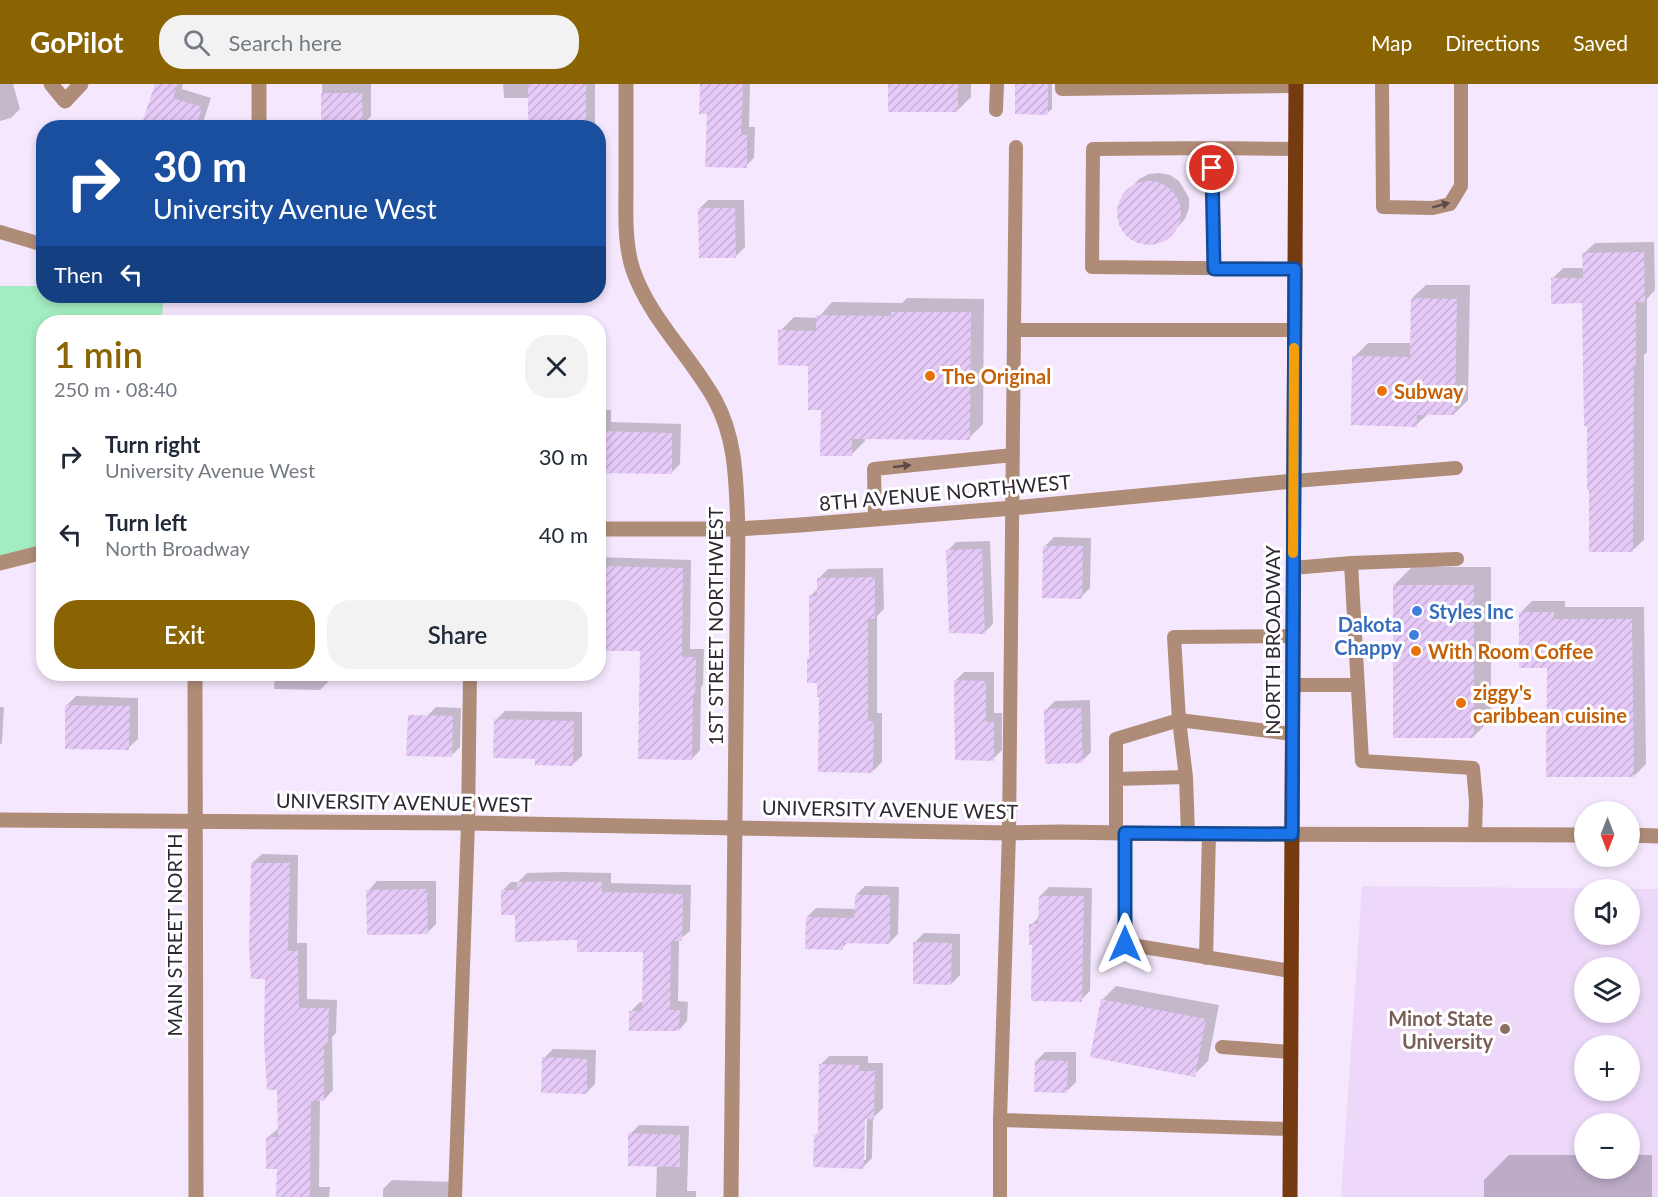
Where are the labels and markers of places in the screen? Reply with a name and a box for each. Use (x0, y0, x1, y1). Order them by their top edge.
pin (1186, 142, 1237, 193)
place label: The Original (942, 364, 1051, 388)
marker: The Original (923, 369, 937, 383)
place label: Subway (1394, 379, 1464, 403)
marker: Subway (1375, 384, 1389, 398)
place label: Styles Inc (1429, 599, 1514, 623)
marker: Styles Inc (1410, 604, 1424, 618)
place label: Dakota Chappy (1334, 612, 1402, 659)
marker: Dakota Chappy (1407, 628, 1421, 642)
place label: With Room Coffee (1428, 639, 1594, 663)
marker: With Room Coffee (1409, 644, 1423, 658)
place label: ziggy's caribbean cuisine (1473, 680, 1627, 727)
marker: ziggy's caribbean cuisine (1454, 696, 1468, 710)
place label: Minot State University (1388, 1006, 1493, 1053)
marker: Minot State University (1498, 1022, 1512, 1036)

